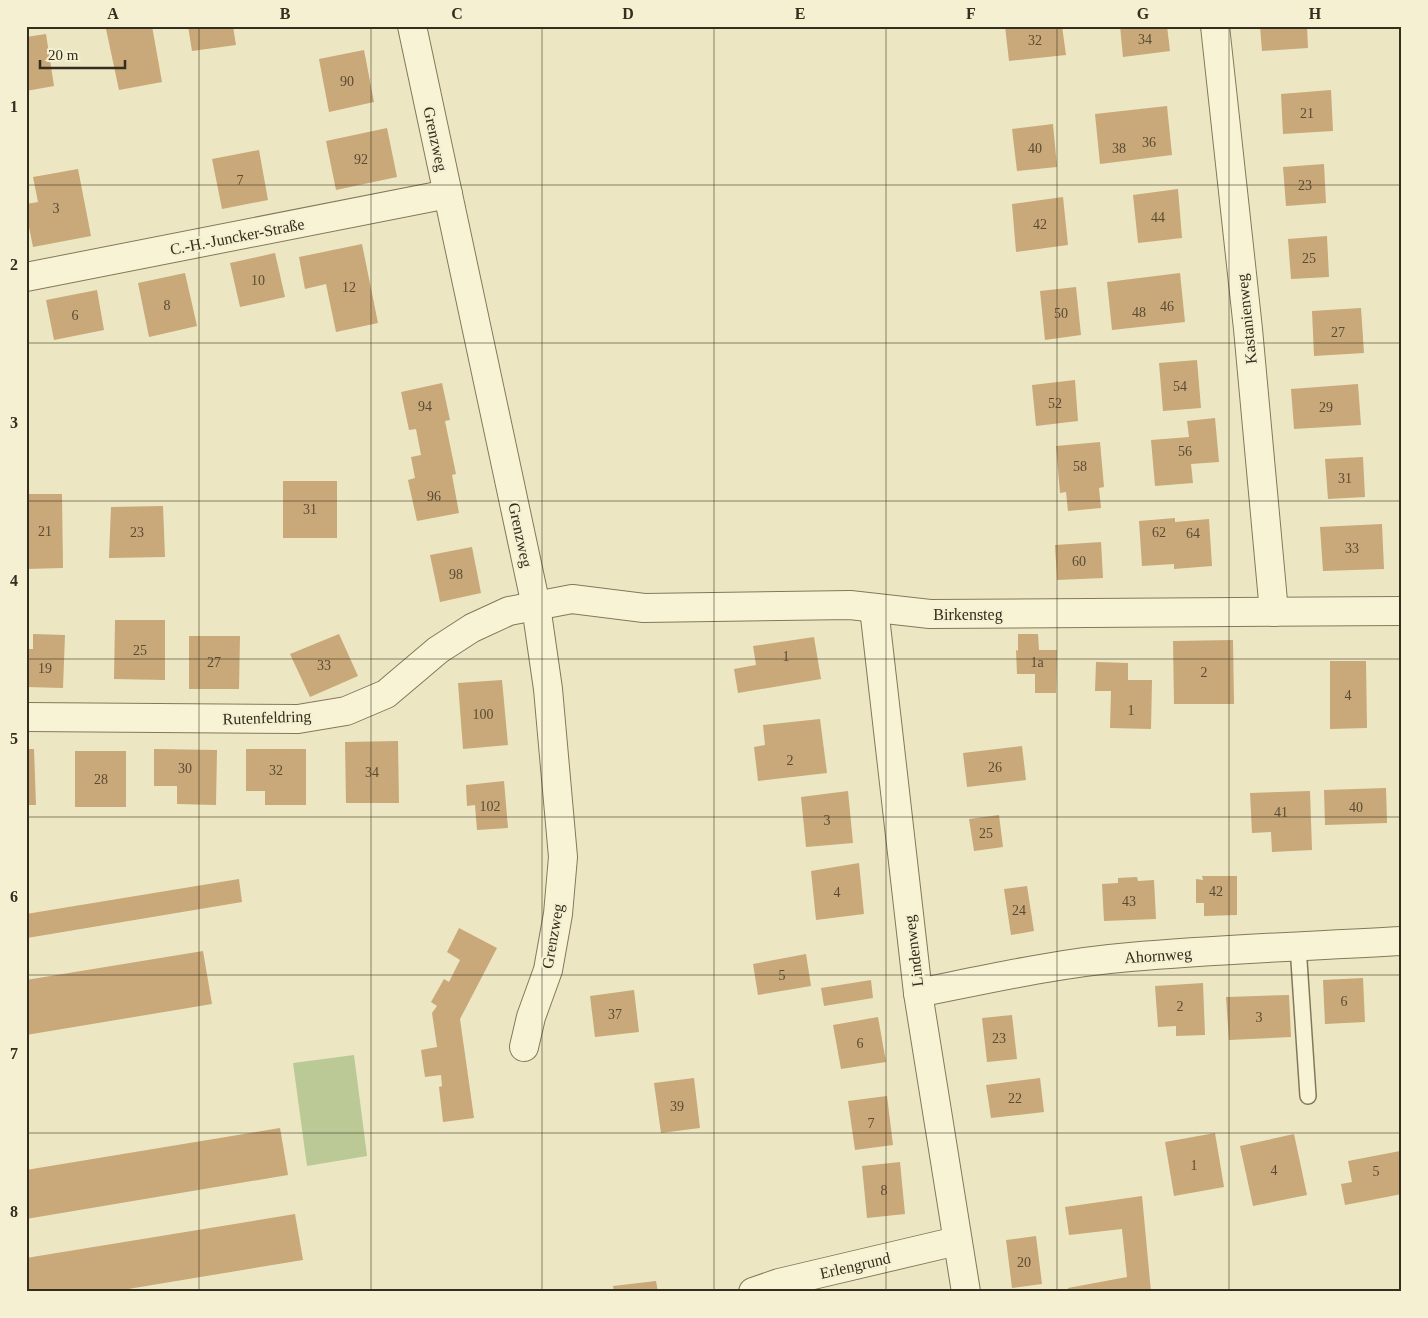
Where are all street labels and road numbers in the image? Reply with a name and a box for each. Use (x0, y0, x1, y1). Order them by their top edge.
street label: Grenzweg (419, 105, 451, 173)
street label: C.-H.-Juncker-Straße (168, 215, 306, 258)
street label: Kastanienweg (1233, 273, 1261, 365)
street label: Grenzweg (504, 501, 536, 569)
street label: Birkensteg (933, 606, 1003, 624)
street label: Rutenfeldring (222, 707, 312, 729)
street label: Grenzweg (538, 902, 568, 970)
street label: Lindenweg (901, 914, 927, 988)
street label: Ahornweg (1124, 945, 1192, 967)
street label: Erlengrund (818, 1249, 892, 1283)

